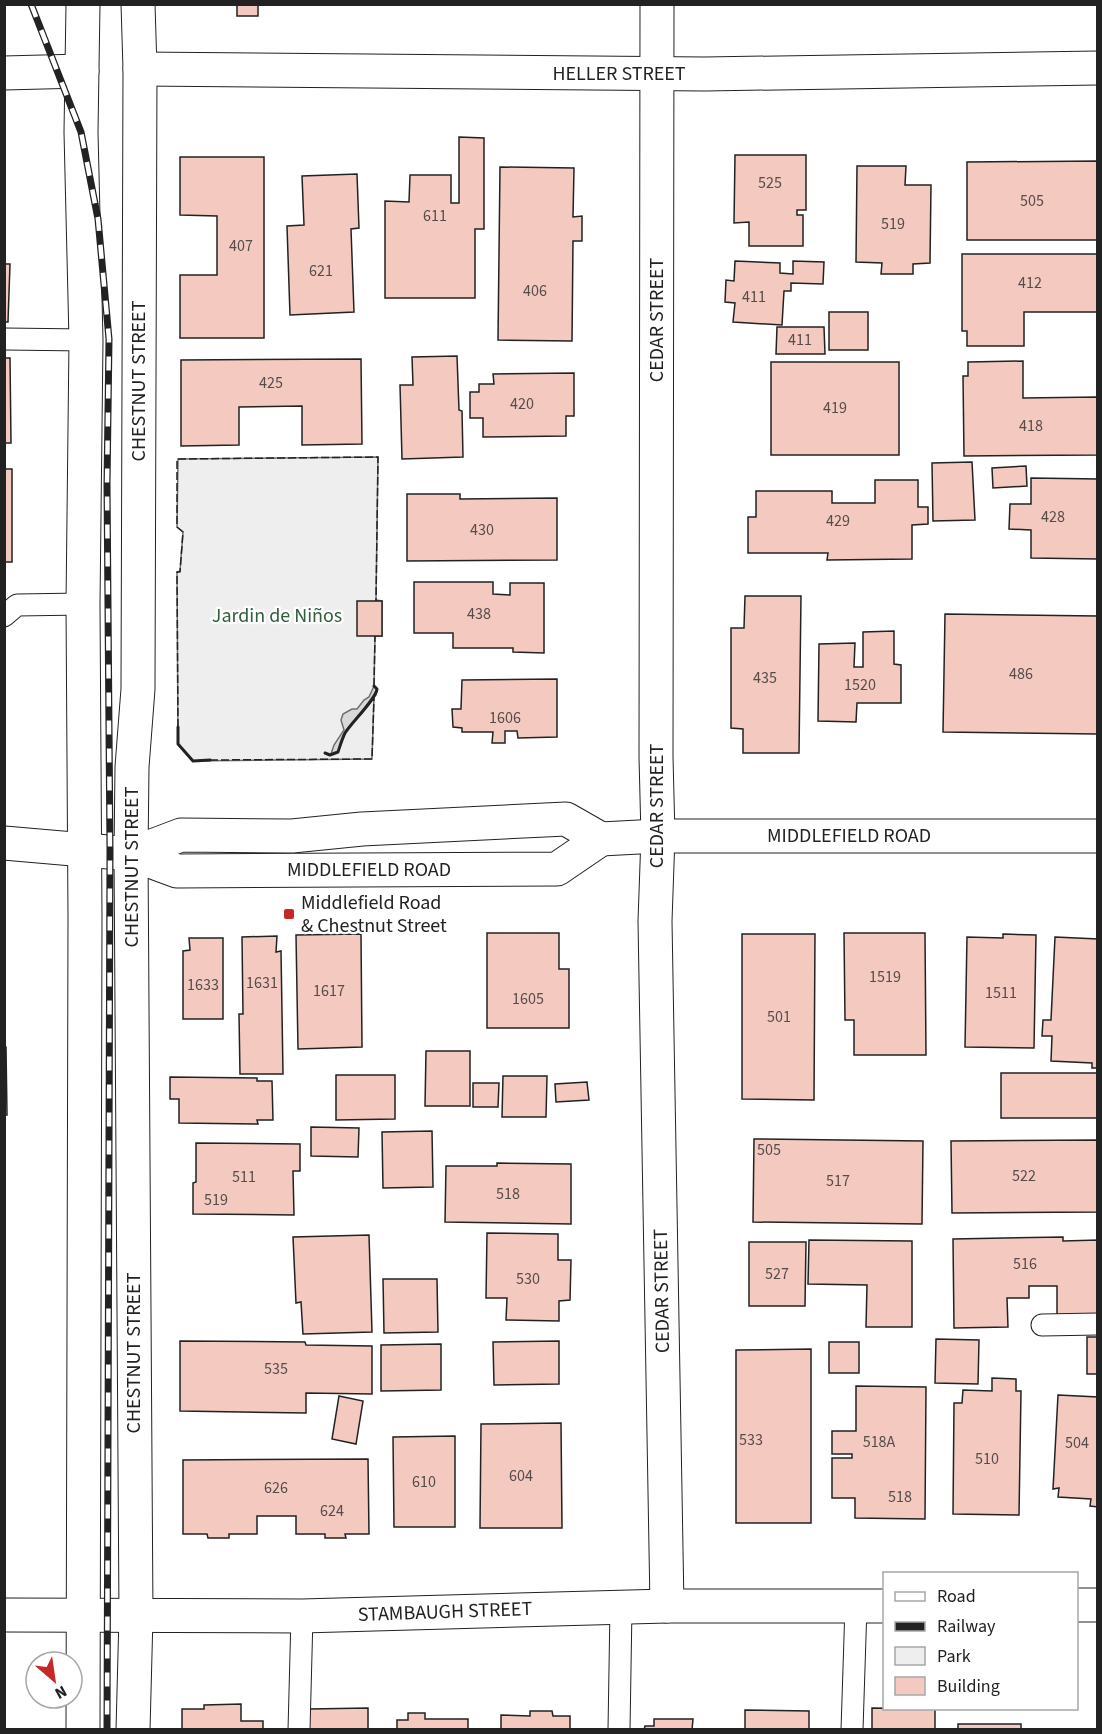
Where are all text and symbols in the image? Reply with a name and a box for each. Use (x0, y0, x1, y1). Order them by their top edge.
street label: HELLER STREET (552, 60, 686, 88)
house number: 525 (758, 172, 782, 194)
house number: 505 (1020, 190, 1044, 212)
house number: 611 (423, 205, 447, 227)
house number: 519 (881, 213, 905, 235)
house number: 407 (229, 235, 253, 257)
street label: CEDAR STREET (643, 257, 671, 382)
house number: 621 (309, 260, 333, 282)
house number: 412 (1018, 272, 1042, 294)
house number: 406 (523, 280, 547, 302)
house number: 411 (742, 286, 766, 308)
street label: CHESTNUT STREET (125, 300, 153, 461)
house number: 411 (788, 329, 812, 351)
house number: 425 (259, 372, 283, 394)
house number: 420 (510, 393, 534, 415)
house number: 419 (823, 397, 847, 419)
house number: 418 (1019, 415, 1043, 437)
house number: 428 (1041, 506, 1065, 528)
house number: 429 (826, 510, 850, 532)
house number: 430 (470, 519, 494, 541)
park label: Jardin de Niños (212, 602, 342, 630)
house number: 438 (467, 603, 491, 625)
house number: 486 (1009, 663, 1033, 685)
house number: 435 (753, 667, 777, 689)
house number: 1520 (844, 674, 876, 696)
house number: 1606 (489, 707, 521, 729)
street label: CEDAR STREET (643, 743, 671, 868)
street label: CHESTNUT STREET (118, 786, 146, 947)
street label: MIDDLEFIELD ROAD (767, 822, 931, 850)
street label: MIDDLEFIELD ROAD (287, 856, 451, 884)
place label: Middlefield Road & Chestnut Street (301, 889, 447, 940)
marker: Middlefield Road & Chestnut Street (282, 907, 296, 921)
house number: 1519 (869, 966, 901, 988)
house number: 1631 (246, 972, 278, 994)
house number: 1633 (187, 974, 219, 996)
house number: 1617 (313, 980, 345, 1002)
house number: 1511 (985, 982, 1017, 1004)
house number: 1605 (512, 988, 544, 1010)
house number: 501 (767, 1006, 791, 1028)
house number: 505 (757, 1139, 781, 1161)
house number: 522 (1012, 1165, 1036, 1187)
house number: 511 (232, 1166, 256, 1188)
house number: 517 (826, 1170, 850, 1192)
house number: 518 (496, 1183, 520, 1205)
house number: 519 (204, 1189, 228, 1211)
street label: CEDAR STREET (647, 1228, 677, 1353)
house number: 516 (1013, 1253, 1037, 1275)
house number: 527 (765, 1263, 789, 1285)
house number: 530 (516, 1268, 540, 1290)
street label: CHESTNUT STREET (120, 1272, 148, 1433)
house number: 535 (264, 1358, 288, 1380)
house number: 533 (739, 1429, 763, 1451)
house number: 518A (863, 1431, 896, 1453)
house number: 504 (1065, 1432, 1089, 1454)
house number: 510 (975, 1448, 999, 1470)
house number: 604 (509, 1465, 533, 1487)
house number: 610 (412, 1471, 436, 1493)
house number: 626 (264, 1477, 288, 1499)
house number: 518 (888, 1486, 912, 1508)
house number: 624 (320, 1500, 344, 1522)
legend (883, 1572, 1078, 1710)
text: Road (937, 1584, 976, 1609)
street label: STAMBAUGH STREET (357, 1595, 533, 1629)
text: Railway (937, 1614, 996, 1639)
text: Park (937, 1644, 971, 1669)
north arrow (24, 1650, 84, 1710)
text: Building (937, 1674, 1000, 1699)
text: N (51, 1680, 71, 1704)

